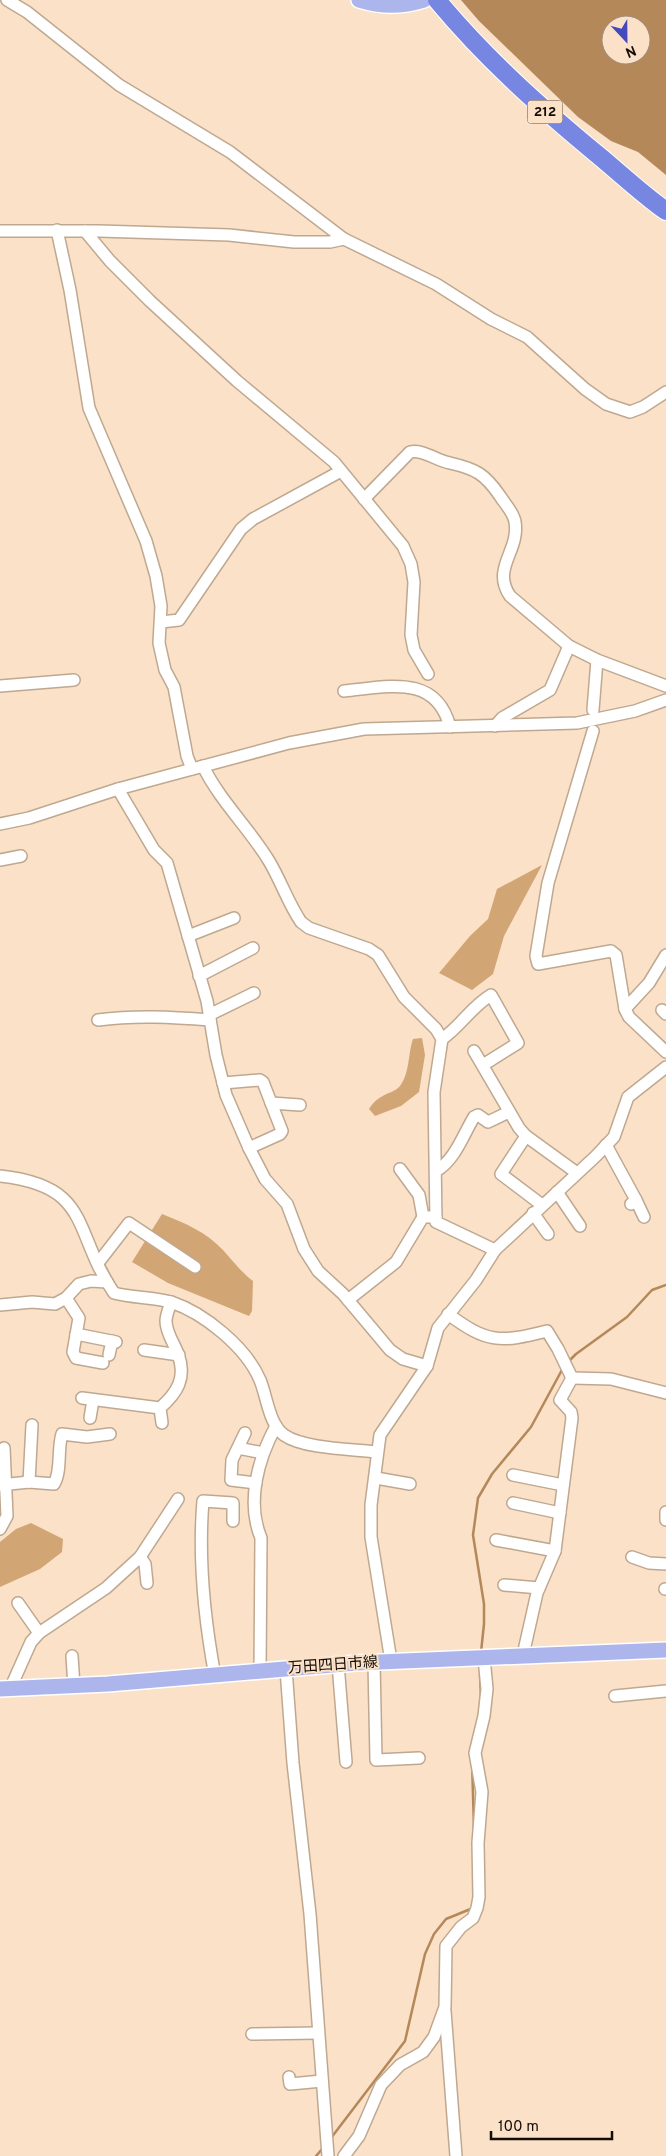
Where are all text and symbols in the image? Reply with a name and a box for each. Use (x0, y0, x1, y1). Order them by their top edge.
north arrow (601, 15, 651, 65)
text: N (622, 41, 638, 60)
road number: 212 (528, 100, 562, 124)
street label: 万田四日市線 (287, 1653, 379, 1679)
scale bar (491, 2108, 612, 2140)
text: 100 m (498, 2118, 539, 2137)

